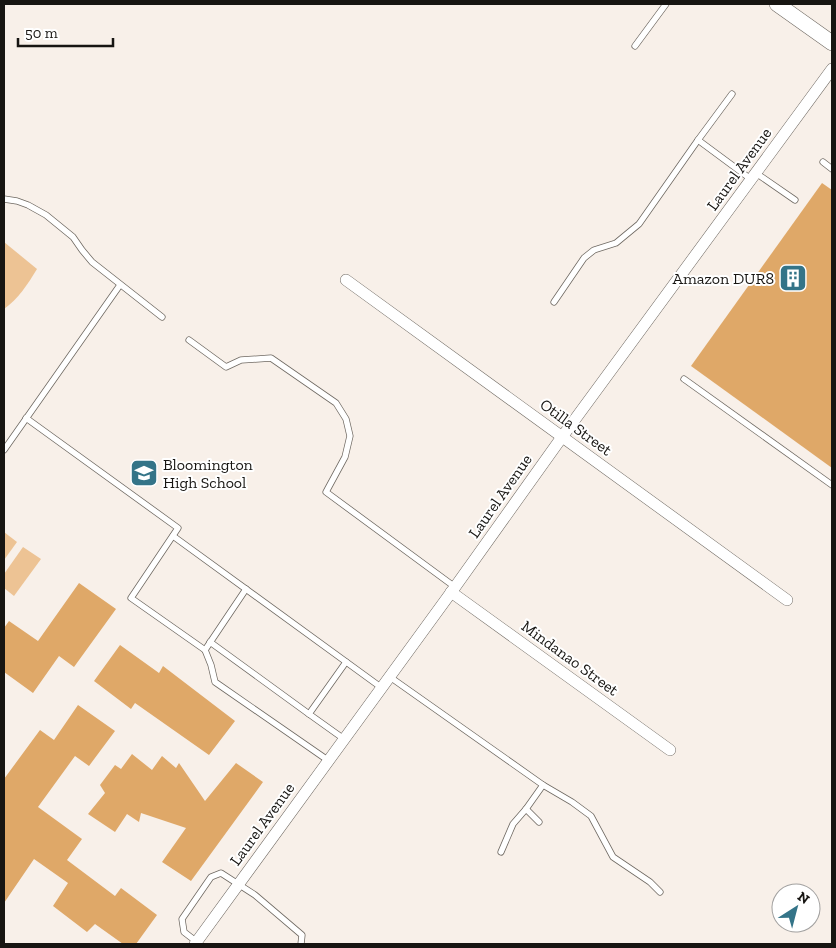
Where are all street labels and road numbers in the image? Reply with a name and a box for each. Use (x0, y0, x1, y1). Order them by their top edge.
street label: Laurel Avenue (703, 124, 775, 214)
street label: Otilla Street (536, 395, 616, 459)
street label: Laurel Avenue (464, 451, 536, 541)
street label: Mindanao Street (518, 616, 622, 700)
street label: Laurel Avenue (226, 779, 298, 869)

